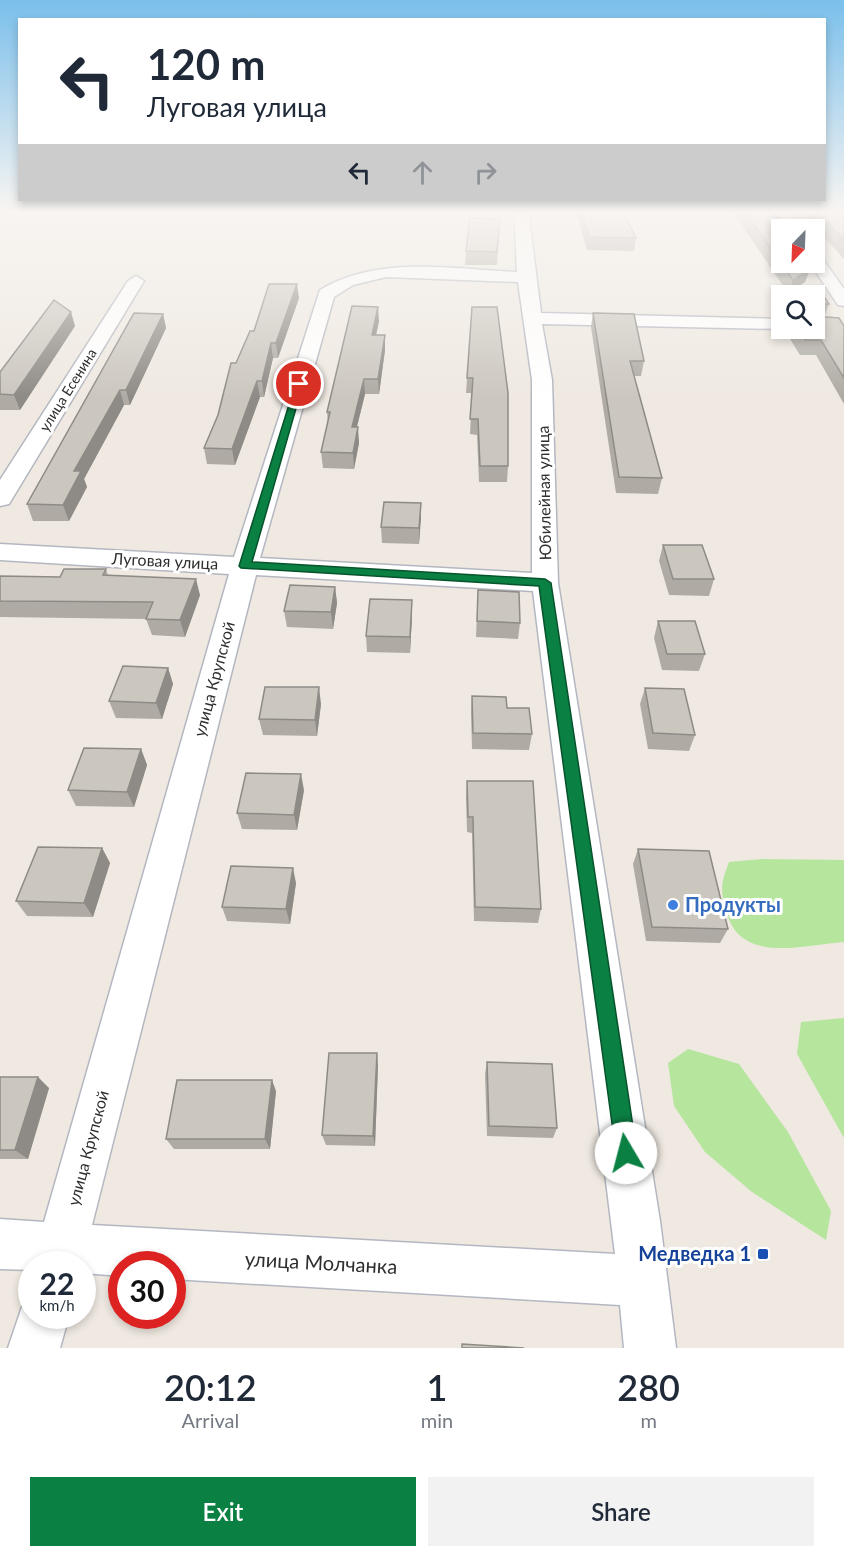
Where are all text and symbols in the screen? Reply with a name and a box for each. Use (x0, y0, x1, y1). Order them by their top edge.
text: 120 m (147, 39, 265, 89)
icon: left (48, 42, 126, 120)
text: Луговая улица (147, 90, 327, 123)
icon: left (343, 156, 376, 189)
icon: ahead (406, 156, 439, 189)
icon: right (469, 156, 502, 189)
north arrow (771, 219, 825, 273)
map controls (771, 219, 825, 339)
button: search (771, 285, 825, 339)
street label: улица Есенина (35, 345, 100, 434)
pin (273, 358, 324, 409)
icon: arrive (282, 367, 315, 400)
street label: Юбилейная улица (533, 425, 554, 561)
street label: Луговая улица (110, 548, 219, 573)
street label: улица Крупской (189, 619, 238, 738)
place label: Продукты (685, 892, 781, 916)
marker: Продукты (666, 898, 680, 912)
street label: улица Крупской (63, 1088, 112, 1207)
position arrow (594, 1121, 658, 1185)
place label: Медведка 1 (638, 1241, 751, 1265)
street label: улица Молчанка (244, 1246, 398, 1278)
marker: Медведка 1 (756, 1247, 770, 1261)
speed limit sign: 30 (108, 1251, 186, 1329)
text: 22 (40, 1265, 74, 1301)
text: km/h (39, 1296, 75, 1314)
text: 20:12 (164, 1365, 257, 1409)
text: 1 (427, 1365, 447, 1409)
text: 280 (617, 1365, 680, 1409)
text: Arrival (182, 1408, 239, 1432)
text: min (421, 1408, 453, 1432)
text: m (640, 1408, 657, 1432)
button: Exit (30, 1477, 416, 1546)
button: Share (428, 1477, 814, 1546)

